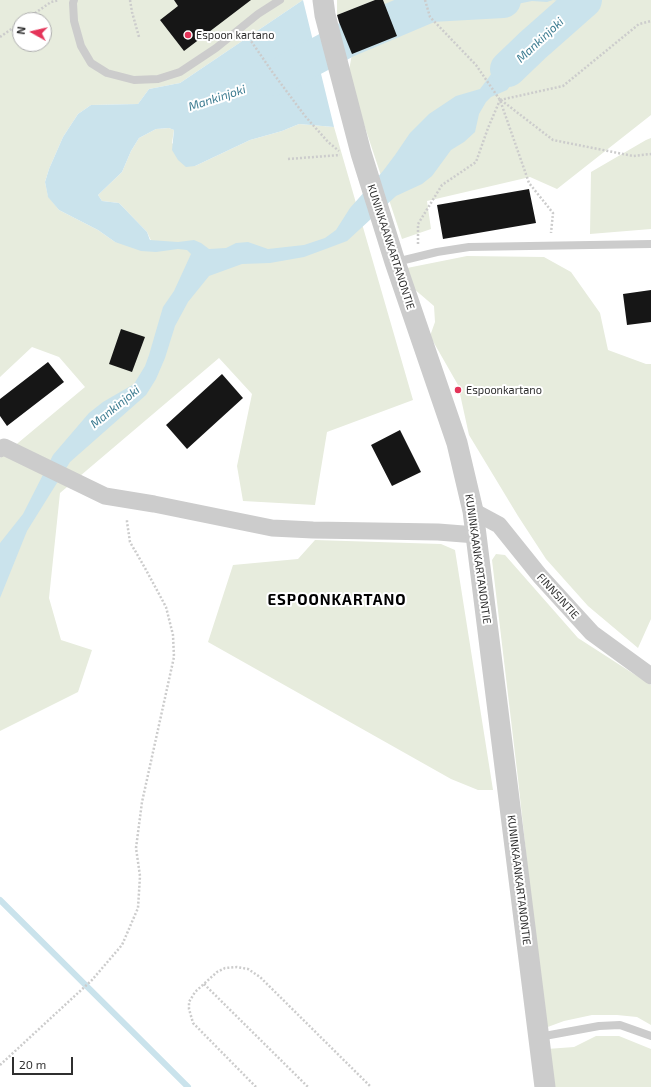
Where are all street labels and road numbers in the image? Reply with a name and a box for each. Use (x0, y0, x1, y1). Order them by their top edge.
street label: KUNINKAANKARTANONTIE (364, 183, 418, 311)
street label: KUNINKAANKARTANONTIE (462, 493, 494, 625)
street label: FINNSINTIE (534, 571, 582, 621)
street label: KUNINKAANKARTANONTIE (504, 814, 534, 946)

